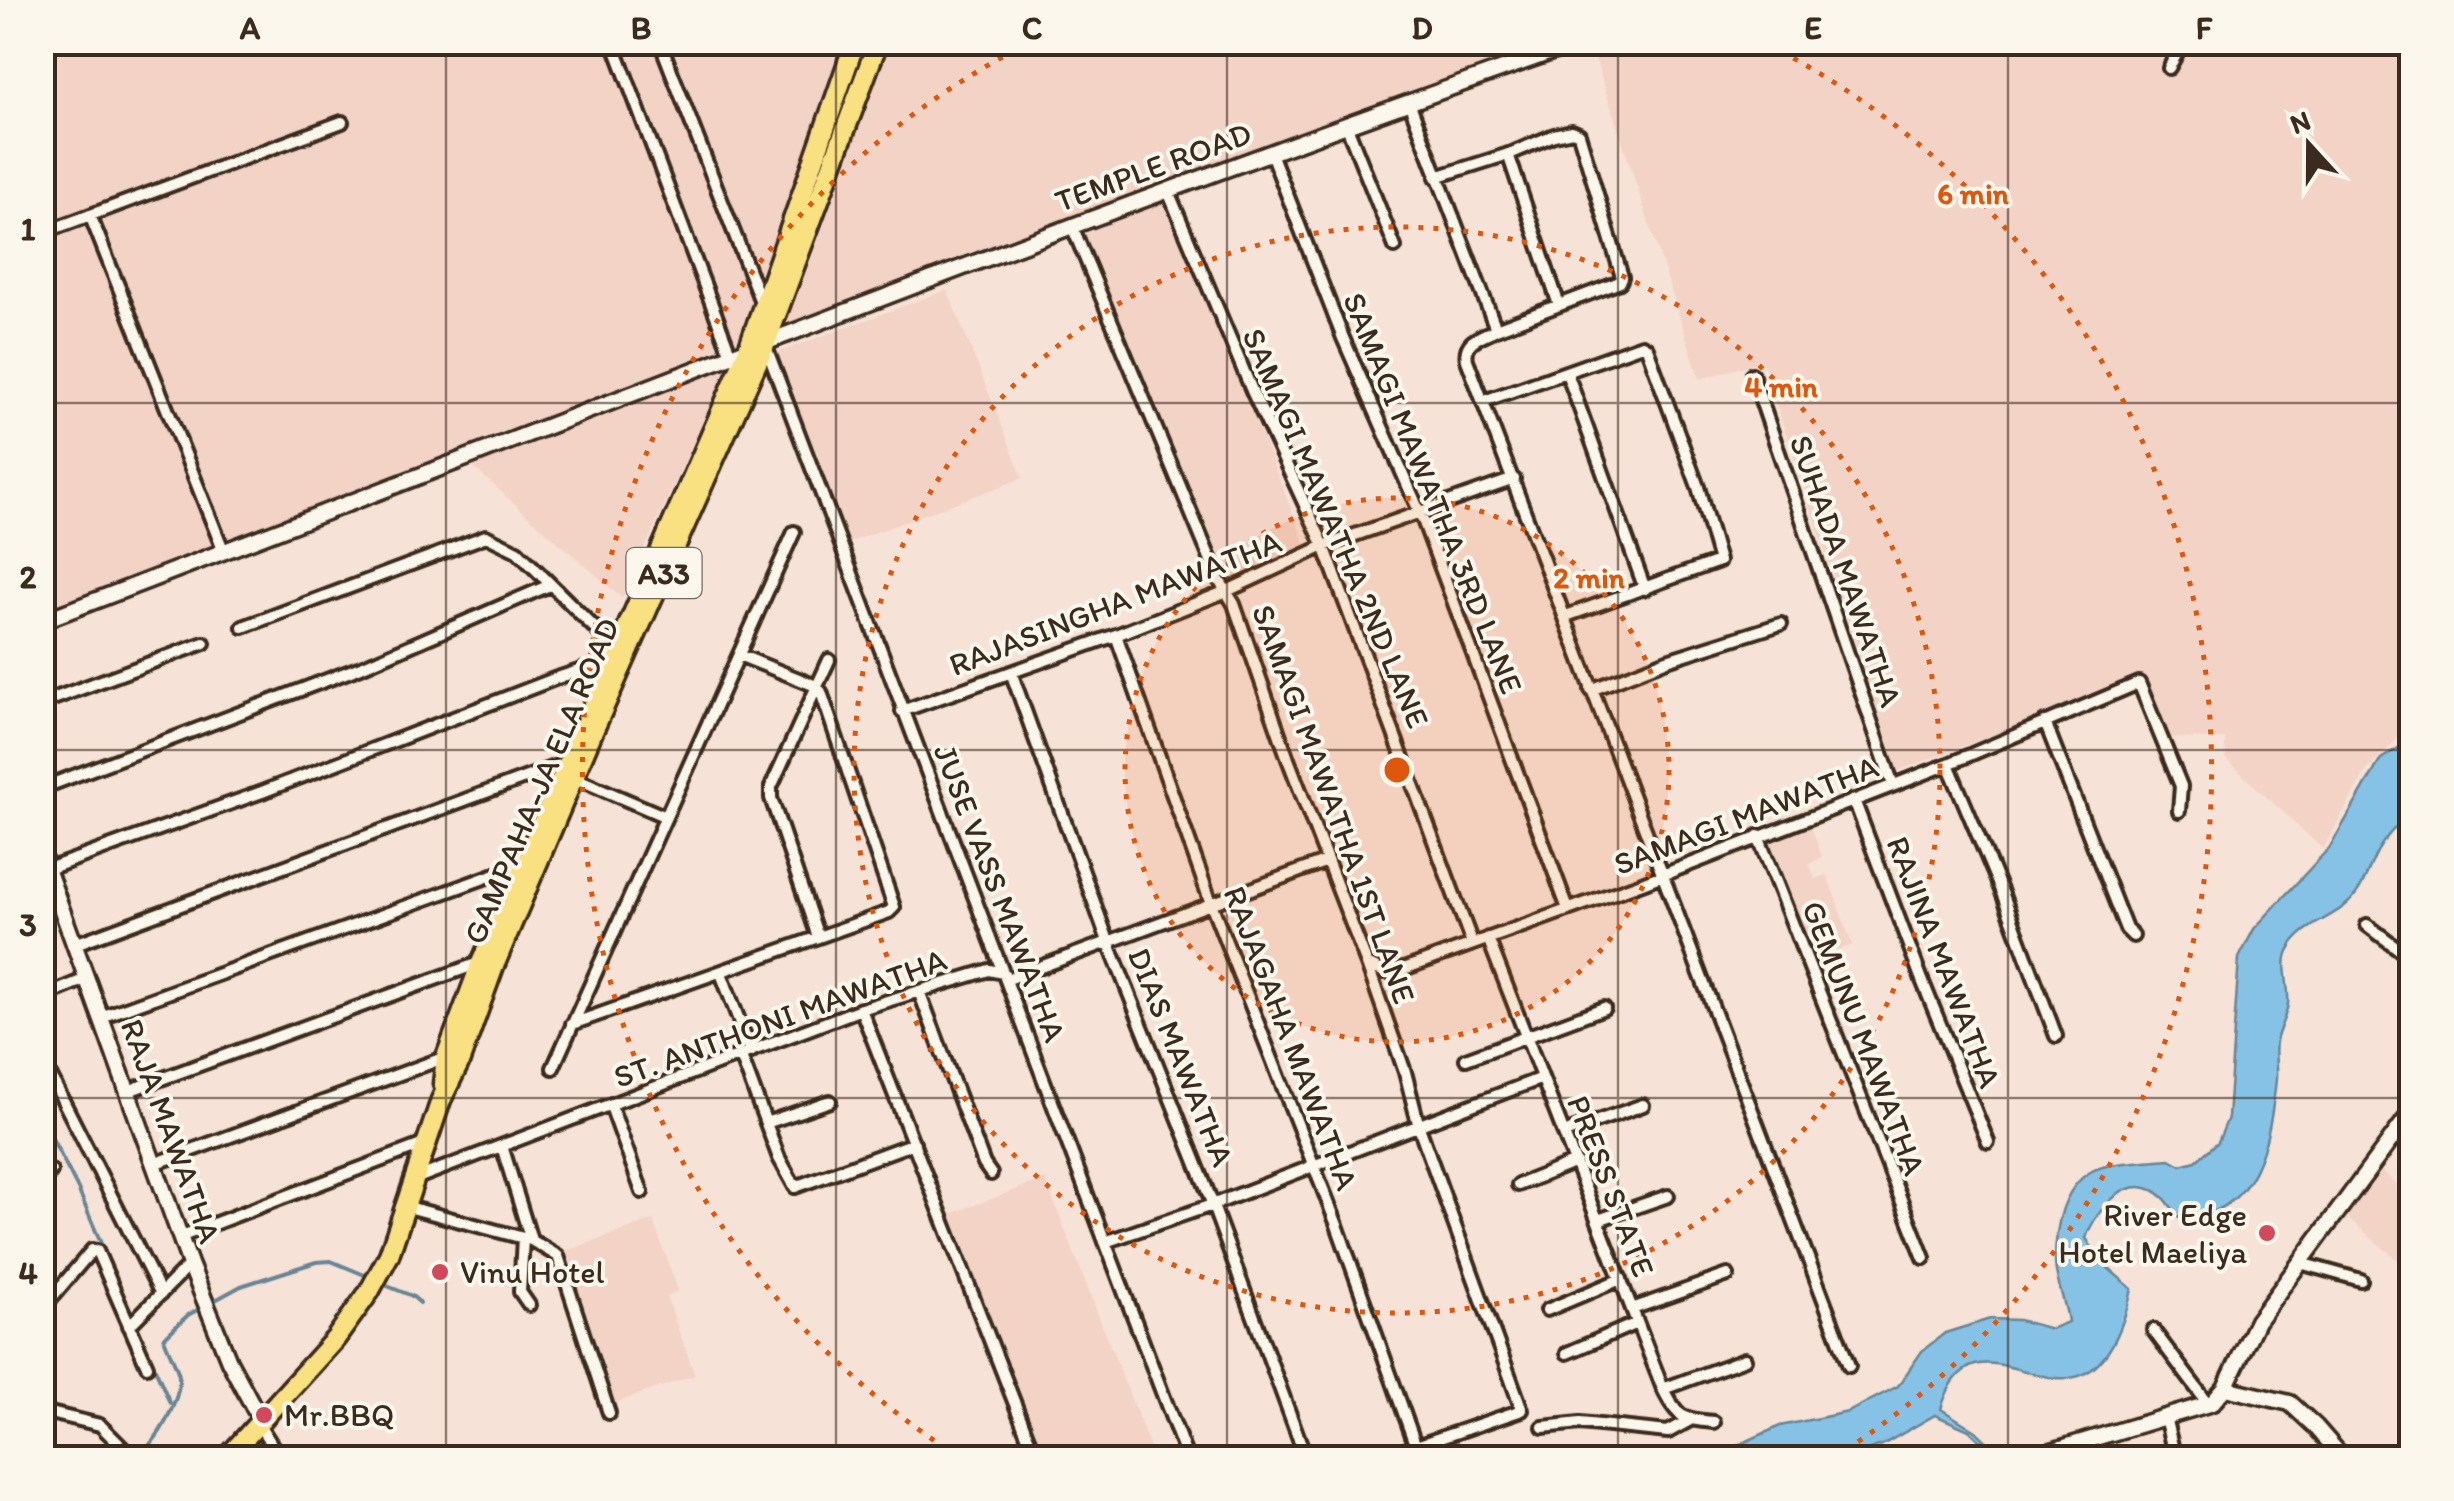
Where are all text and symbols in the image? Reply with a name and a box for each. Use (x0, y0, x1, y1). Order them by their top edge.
text: A (239, 9, 261, 47)
text: B (631, 9, 651, 47)
text: C (1022, 9, 1042, 47)
text: D (1411, 9, 1433, 47)
text: E (1804, 9, 1822, 47)
text: F (2196, 9, 2213, 47)
north arrow (2259, 95, 2359, 195)
text: N (2285, 102, 2315, 141)
street label: TEMPLE ROAD (1050, 114, 1256, 220)
text: 6 min (1937, 175, 2010, 212)
text: 1 (21, 210, 36, 248)
street label: SAMAGI MAWATHA 3RD LANE (1335, 287, 1531, 699)
street label: SAMAGI MAWATHA 2ND LANE (1234, 323, 1438, 733)
text: 4 min (1744, 368, 1819, 405)
street label: SUHADA MAWATHA (1782, 430, 1910, 712)
street label: RAJASINGHA MAWATHA (944, 522, 1286, 684)
road number: A33 (626, 548, 702, 598)
text: 2 (20, 558, 37, 596)
text: 2 min (1553, 559, 1626, 596)
street label: SAMAGI MAWATHA 1ST LANE (1244, 600, 1424, 1008)
street label: GAMPAHA-JA ELA ROAD (455, 612, 627, 950)
street label: JUSE VASS MAWATHA (926, 739, 1074, 1047)
street label: SAMAGI MAWATHA (1608, 747, 1884, 883)
centre of rings (1379, 752, 1415, 788)
street label: RAJINA MAWATHA (1879, 831, 2009, 1093)
street label: RAJAGAHA MAWATHA (1216, 881, 1366, 1195)
street label: GEMUNU MAWATHA (1794, 895, 1934, 1181)
text: 3 (19, 906, 37, 944)
street label: ST. ANTHONI MAWATHA (609, 940, 951, 1096)
street label: DIAS MAWATHA (1120, 942, 1242, 1172)
street label: RAJA MAWATHA (113, 1014, 229, 1248)
street label: PRESS STATE (1559, 1090, 1663, 1282)
place label: River Edge Hotel Maeliya (2059, 1196, 2247, 1271)
marker: River Edge Hotel Maeliya (2256, 1222, 2278, 1244)
place label: Vinu Hotel (460, 1253, 604, 1291)
text: 4 (18, 1254, 38, 1292)
marker: Vinu Hotel (429, 1261, 451, 1283)
place label: Mr.BBQ (284, 1396, 394, 1434)
marker: Mr.BBQ (253, 1404, 275, 1426)

